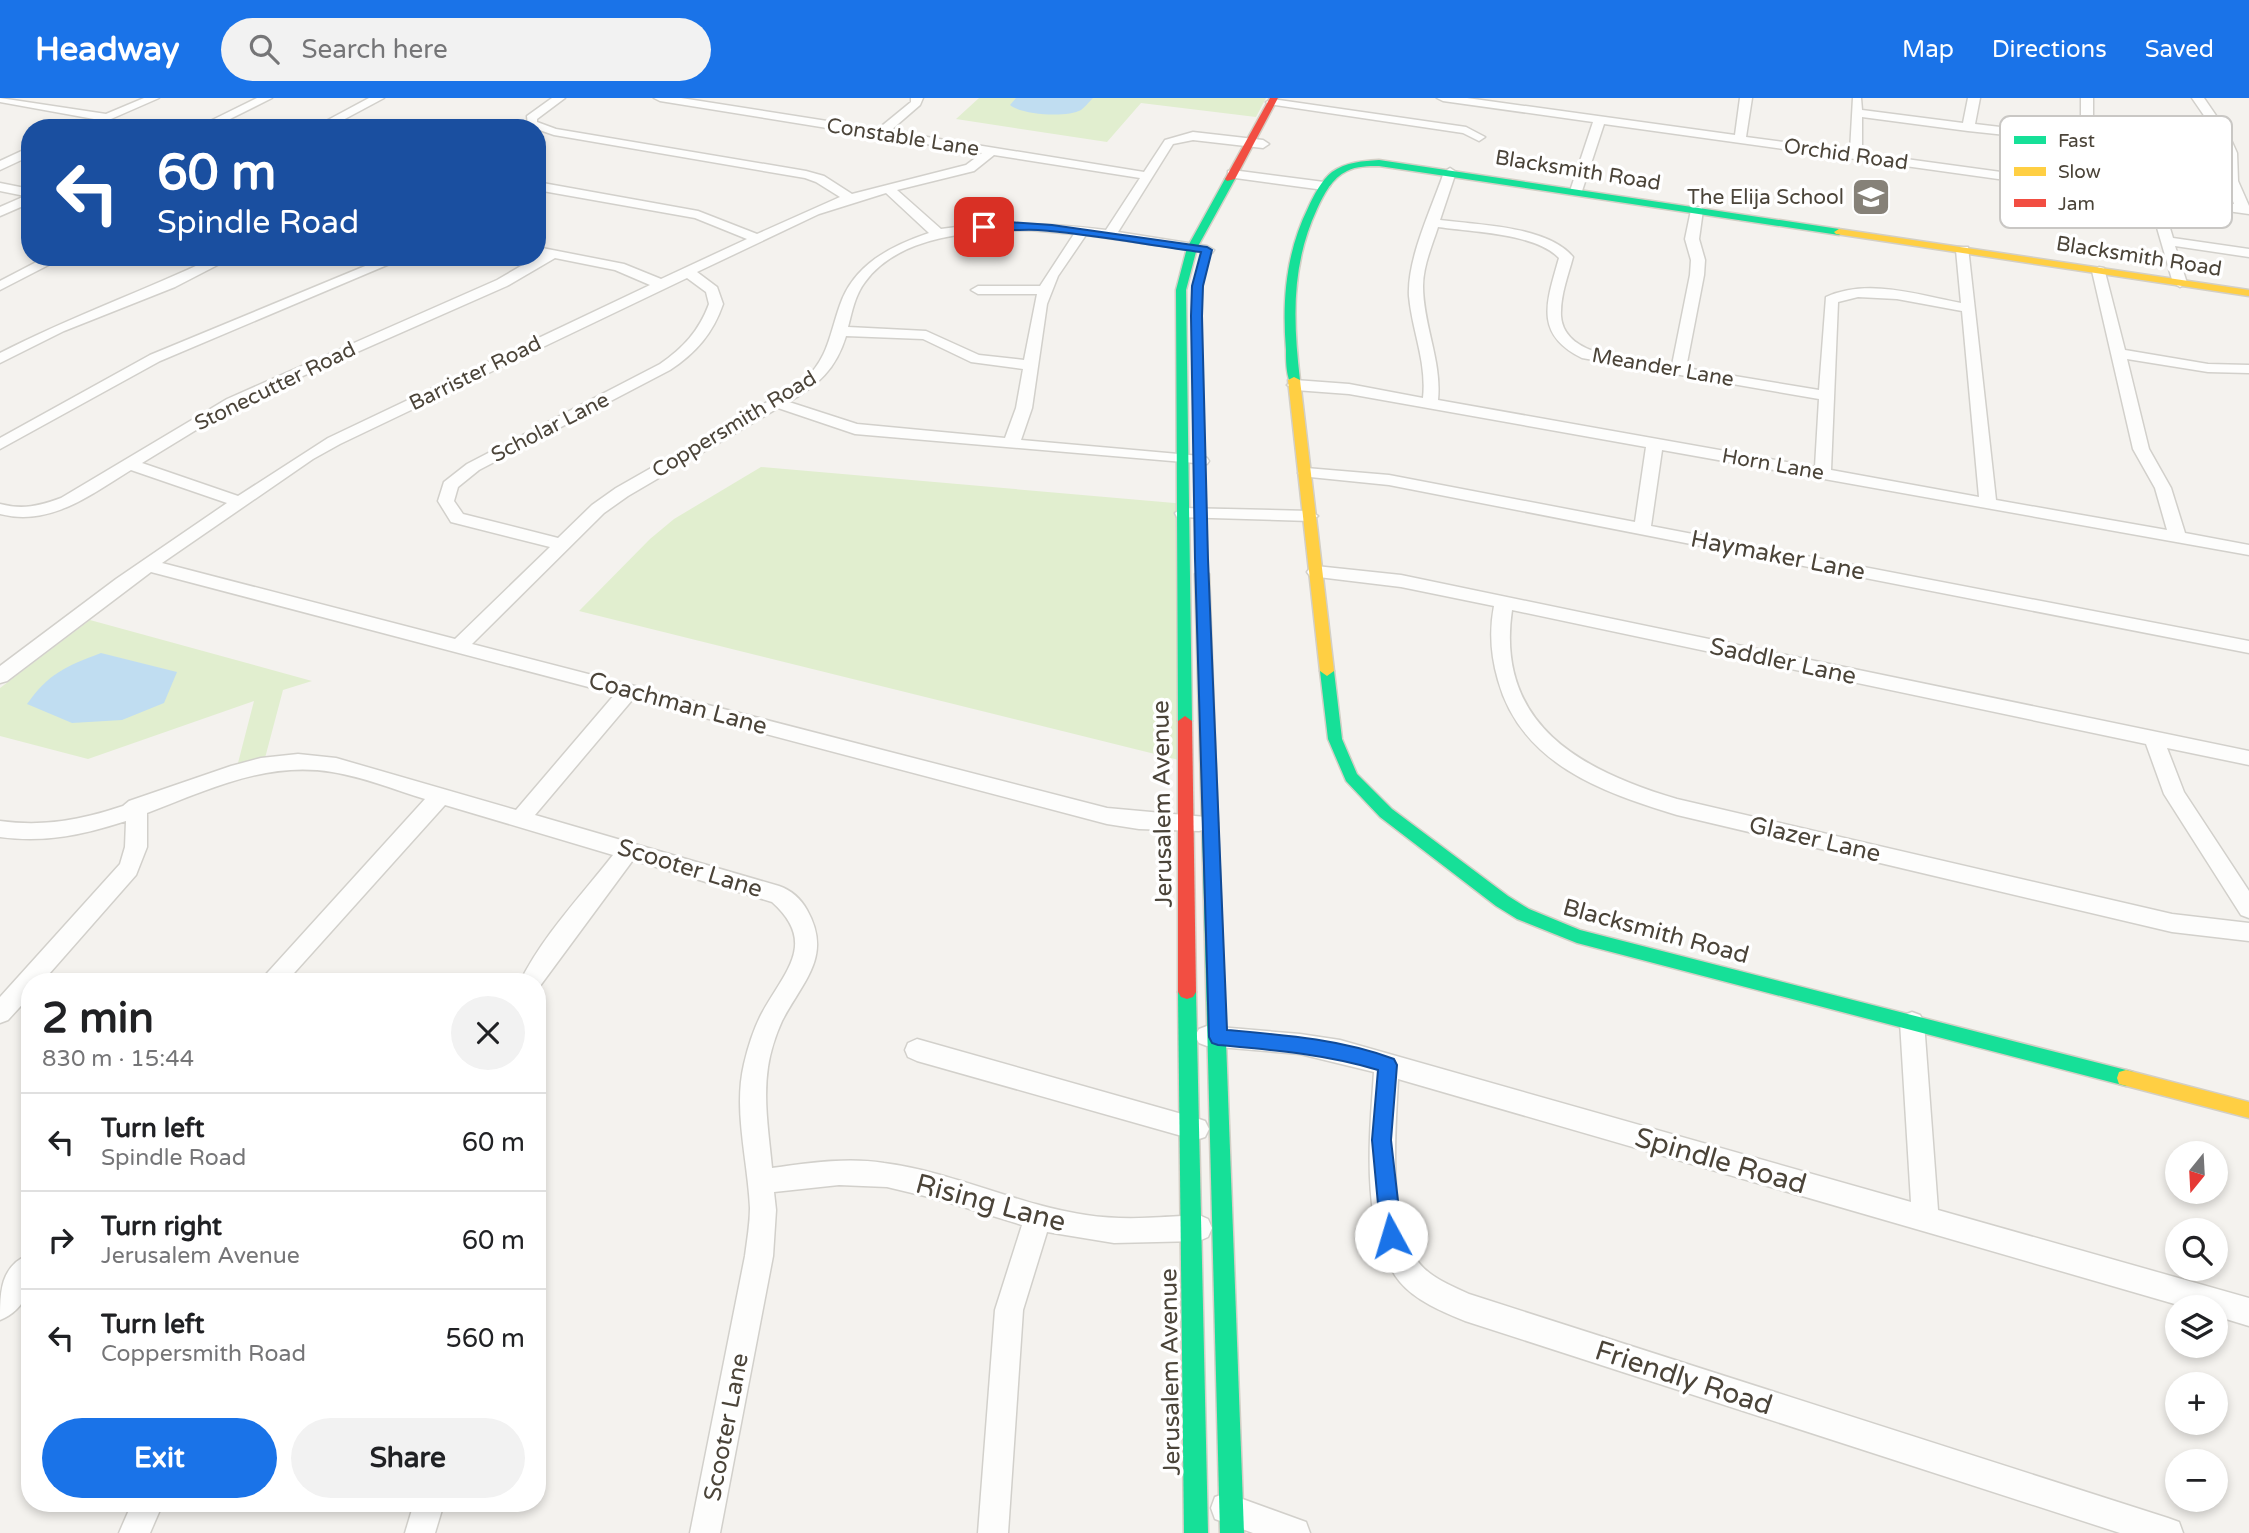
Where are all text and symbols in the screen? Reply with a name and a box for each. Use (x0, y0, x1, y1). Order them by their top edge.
search box (221, 18, 711, 81)
text: Headway (35, 30, 179, 69)
icon: search (245, 30, 283, 68)
text: Search here (301, 34, 448, 65)
text: Map (1902, 35, 1954, 64)
text: Directions (1992, 35, 2107, 64)
text: Saved (2145, 35, 2214, 64)
street label: Constable Lane (825, 113, 981, 162)
legend (2000, 116, 2232, 228)
text: Fast (2058, 130, 2095, 152)
street label: Orchid Road (1782, 133, 1910, 176)
text: 60 m (157, 144, 276, 203)
street label: Blacksmith Road (1493, 145, 1663, 196)
icon: left (42, 147, 133, 238)
text: Slow (2058, 161, 2101, 183)
school or university icon: The Elija School (1850, 176, 1892, 218)
place label: The Elija School (1687, 185, 1844, 210)
text: Jam (2058, 193, 2095, 215)
pin (954, 197, 1014, 257)
text: Spindle Road (157, 204, 359, 242)
icon: arrive (965, 208, 1003, 246)
street label: Blacksmith Road (2054, 231, 2224, 282)
street label: Barrister Road (405, 331, 545, 416)
street label: Stonecutter Road (191, 337, 360, 436)
street label: Meander Lane (1590, 343, 1736, 392)
street label: Coppersmith Road (648, 366, 821, 483)
street label: Scholar Lane (487, 387, 613, 468)
street label: Horn Lane (1720, 443, 1826, 486)
street label: Haymaker Lane (1688, 524, 1868, 587)
street label: Saddler Lane (1707, 632, 1859, 691)
street label: Coachman Lane (585, 666, 770, 741)
street label: Jerusalem Avenue (1146, 700, 1179, 908)
street label: Glazer Lane (1746, 810, 1883, 869)
street label: Scooter Lane (614, 833, 766, 904)
street label: Blacksmith Road (1560, 893, 1752, 970)
text: 2 min (42, 993, 154, 1044)
button: close (451, 996, 525, 1070)
text: 830 m · 15:44 (42, 1045, 194, 1073)
text: Turn left (101, 1113, 204, 1144)
street label: Spindle Road (1631, 1120, 1810, 1202)
icon: left (42, 1123, 80, 1161)
text: 60 m (462, 1127, 525, 1158)
north arrow (2165, 1141, 2228, 1204)
map controls (2165, 1141, 2228, 1512)
text: Spindle Road (101, 1144, 246, 1172)
street label: Rising Lane (912, 1167, 1070, 1239)
position arrow (1354, 1199, 1428, 1273)
text: Turn right (101, 1211, 222, 1242)
button: search (2165, 1218, 2228, 1281)
icon: right (42, 1221, 80, 1259)
text: 60 m (462, 1225, 525, 1256)
text: Jerusalem Avenue (101, 1242, 300, 1270)
street label: Jerusalem Avenue (1154, 1268, 1187, 1476)
button: layers (2165, 1295, 2228, 1358)
text: Turn left (101, 1309, 204, 1340)
icon: left (42, 1319, 80, 1357)
text: 560 m (445, 1323, 525, 1354)
street label: Friendly Road (1591, 1333, 1777, 1423)
text: Coppersmith Road (101, 1340, 306, 1368)
street label: Scooter Lane (698, 1351, 755, 1504)
button: + (2165, 1372, 2228, 1435)
button: Exit (42, 1418, 277, 1498)
button: Share (291, 1418, 525, 1498)
button: − (2165, 1449, 2228, 1512)

